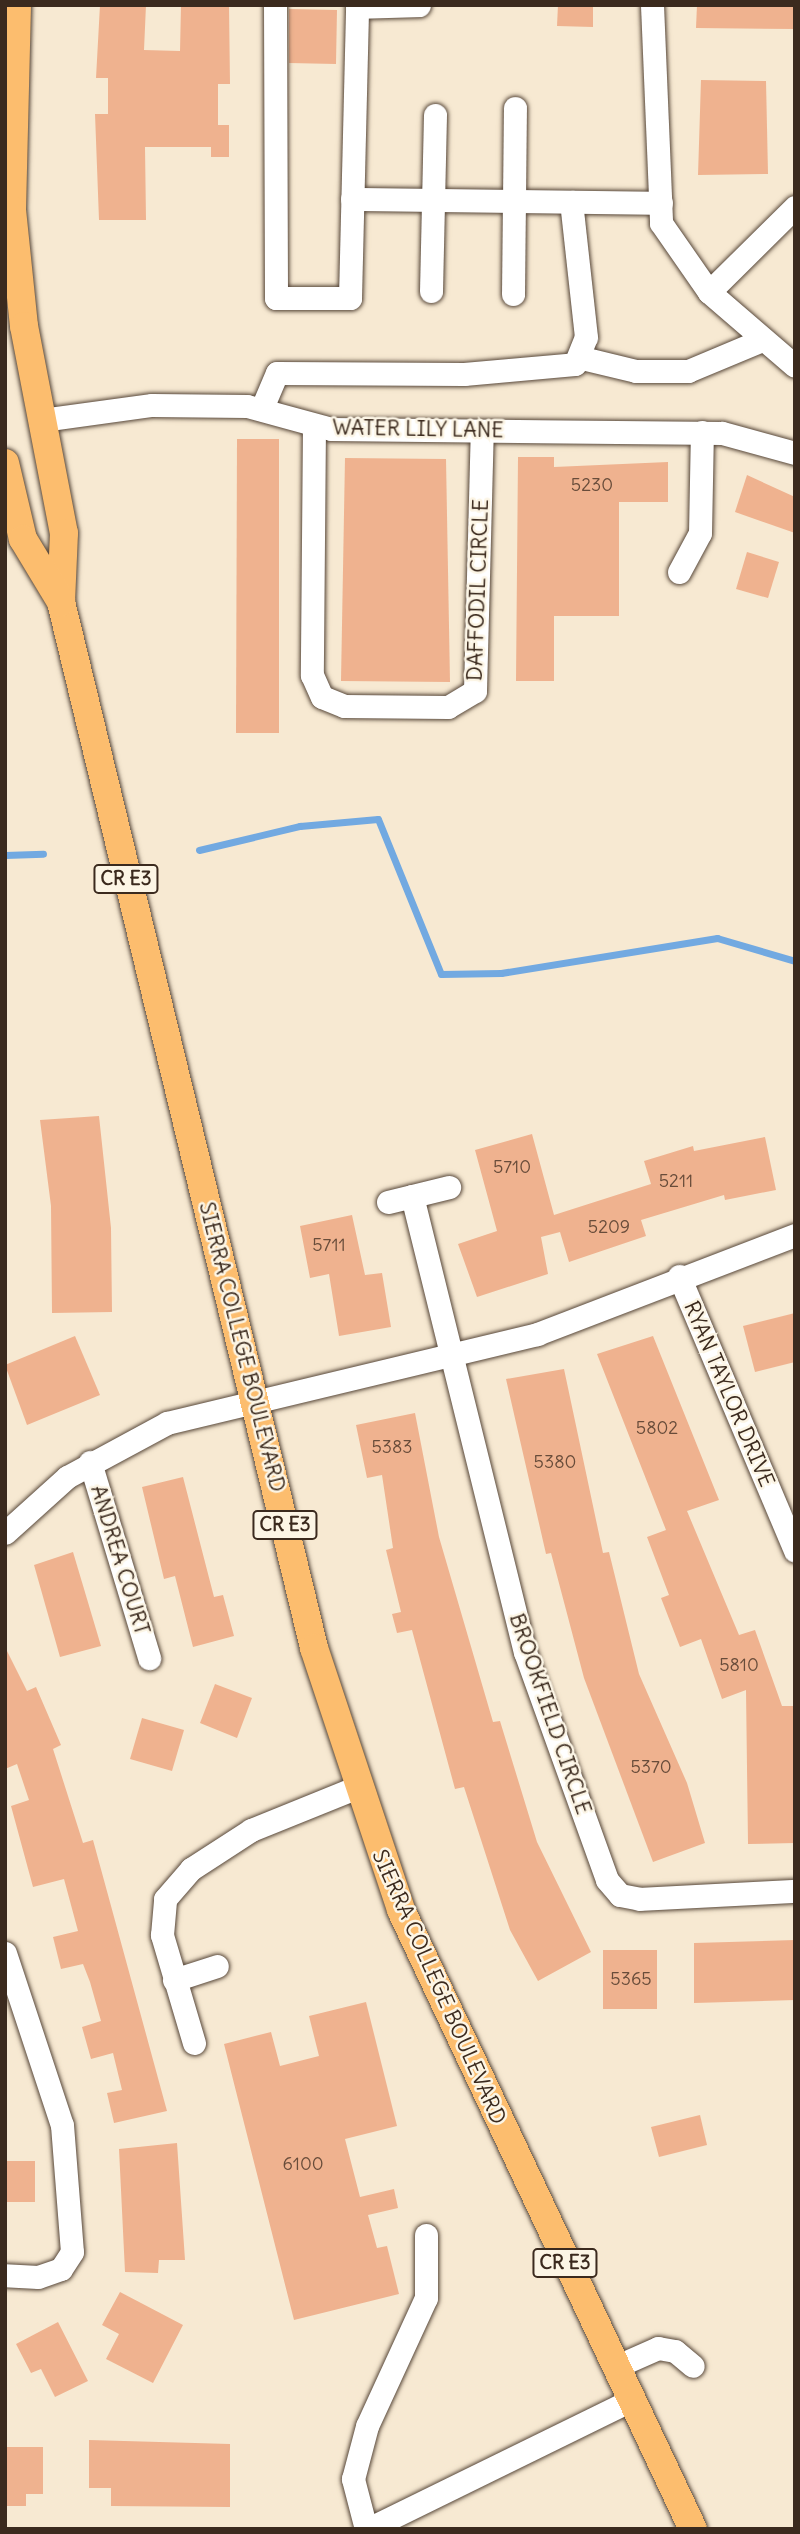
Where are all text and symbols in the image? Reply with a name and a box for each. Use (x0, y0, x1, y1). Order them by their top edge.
street label: WATER LILY LANE (332, 415, 504, 443)
house number: 5230 (571, 474, 613, 496)
street label: DAFFODIL CIRCLE (462, 499, 494, 681)
road number: CR E3 (93, 864, 159, 894)
house number: 5710 (493, 1156, 531, 1178)
house number: 5211 (659, 1170, 693, 1192)
street label: SIERRA COLLEGE BOULEVARD (194, 1199, 290, 1495)
house number: 5209 (588, 1216, 630, 1238)
house number: 5711 (312, 1234, 346, 1256)
street label: RYAN TAYLOR DRIVE (678, 1297, 780, 1491)
house number: 5802 (636, 1417, 678, 1439)
house number: 5383 (371, 1436, 413, 1458)
house number: 5380 (534, 1451, 576, 1473)
street label: ANDREA COURT (85, 1482, 155, 1638)
road number: CR E3 (252, 1510, 318, 1540)
street label: BROOKFIELD CIRCLE (504, 1610, 596, 1818)
house number: 5810 (719, 1654, 759, 1676)
house number: 5370 (630, 1756, 672, 1778)
street label: SIERRA COLLEGE BOULEVARD (367, 1846, 511, 2128)
house number: 5365 (610, 1968, 652, 1990)
house number: 6100 (282, 2153, 324, 2175)
road number: CR E3 (532, 2248, 598, 2278)

